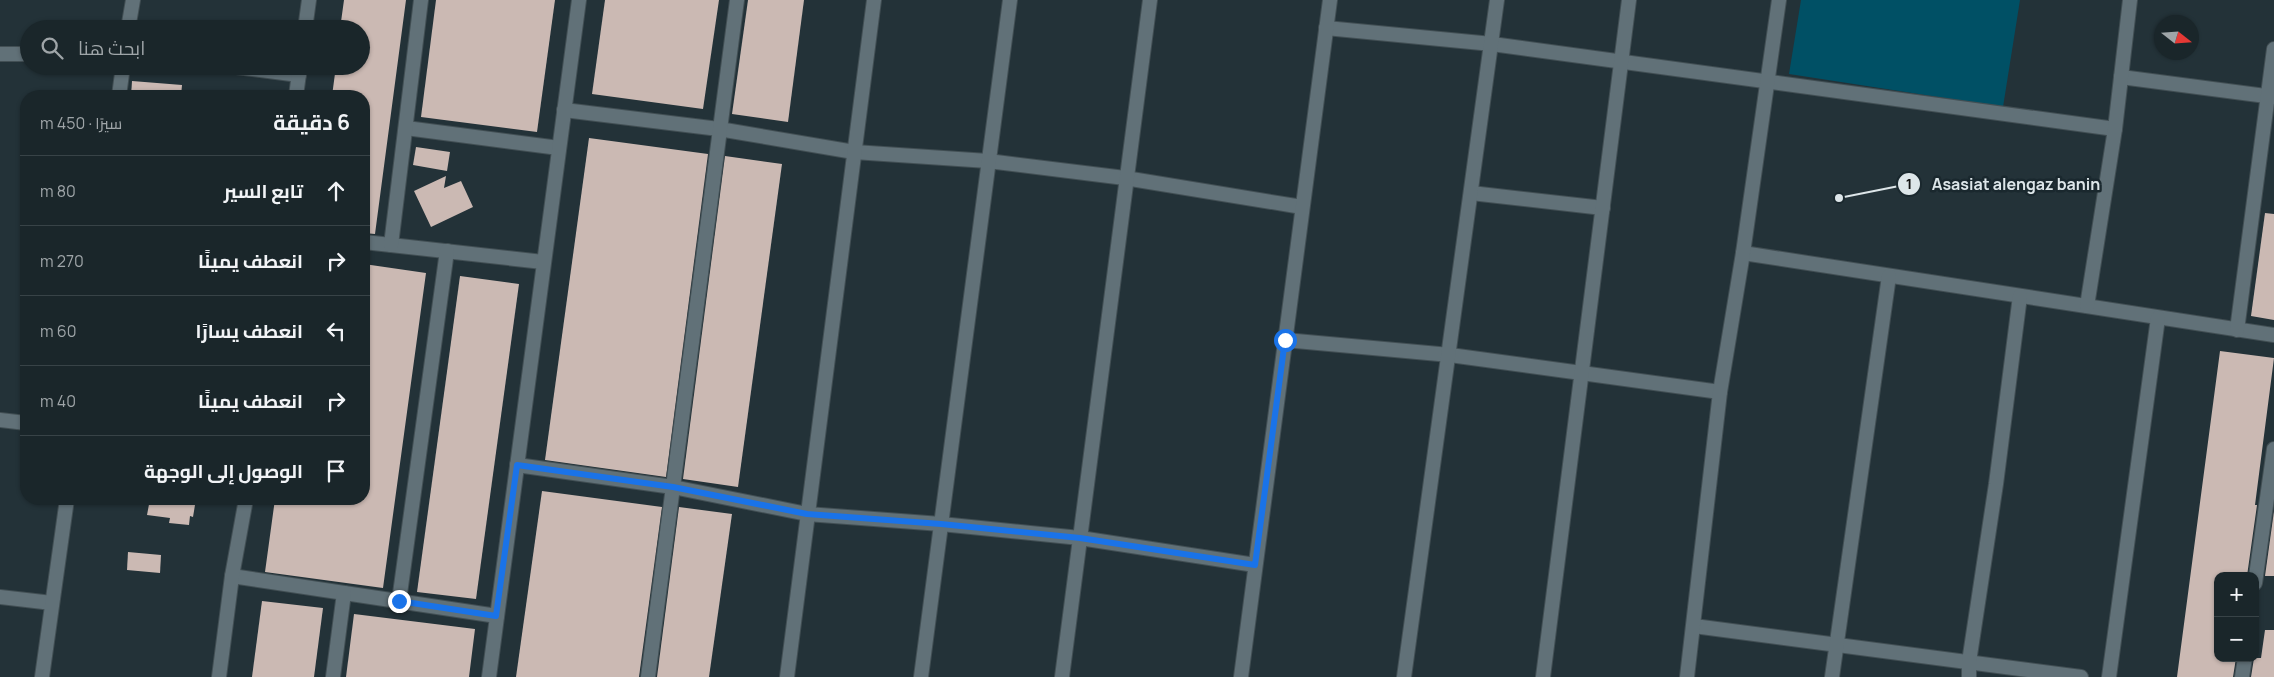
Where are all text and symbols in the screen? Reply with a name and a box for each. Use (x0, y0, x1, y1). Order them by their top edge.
north arrow (2154, 15, 2199, 60)
search box (20, 20, 370, 75)
icon: search (38, 34, 66, 62)
text: ابحث هنا (78, 35, 145, 61)
text: 6 دقيقة (273, 108, 350, 136)
text: سيرًا · 450 m (40, 112, 122, 134)
callout: Asasiat alengaz banin (1897, 169, 2110, 200)
text: 1 (1906, 173, 1912, 194)
text: Asasiat alengaz banin (1932, 173, 2100, 195)
icon: ahead (322, 177, 350, 205)
text: تابع السير (224, 178, 303, 204)
text: 80 m (40, 180, 76, 202)
icon: right (322, 247, 350, 275)
text: انعطف يمينًا (198, 248, 303, 274)
text: 270 m (40, 250, 84, 272)
icon: left (322, 317, 350, 345)
text: انعطف يسارًا (196, 318, 303, 344)
text: 60 m (40, 320, 76, 342)
route start (1274, 329, 1297, 352)
icon: right (322, 387, 350, 415)
text: انعطف يمينًا (198, 388, 303, 414)
text: 40 m (40, 390, 76, 412)
icon: arrive (322, 457, 350, 485)
text: الوصول إلى الوجهة (144, 458, 303, 484)
map controls (2214, 572, 2259, 662)
button: + (2214, 572, 2259, 617)
route end (388, 590, 411, 613)
button: − (2214, 617, 2259, 662)

